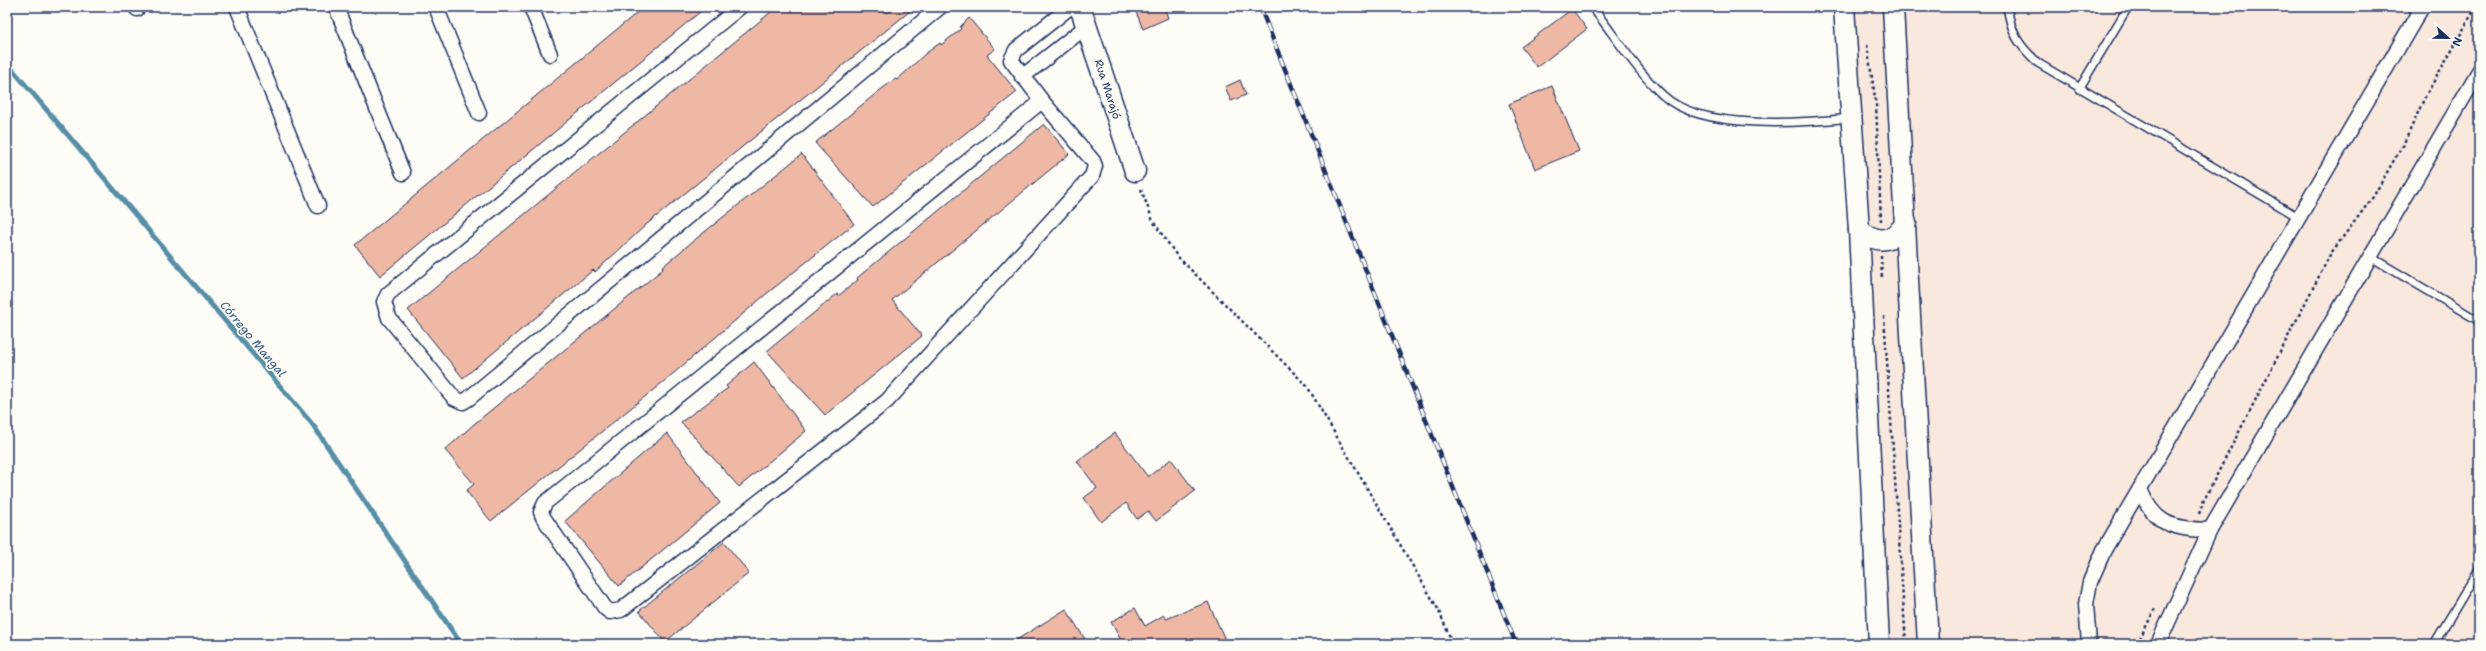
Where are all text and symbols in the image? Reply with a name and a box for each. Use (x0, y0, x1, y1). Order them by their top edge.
north arrow (2428, 18, 2468, 58)
text: N (2448, 35, 2465, 49)
street label: Rua Marajó (1091, 57, 1124, 121)
water label: Córrego Mangal (216, 297, 290, 381)

